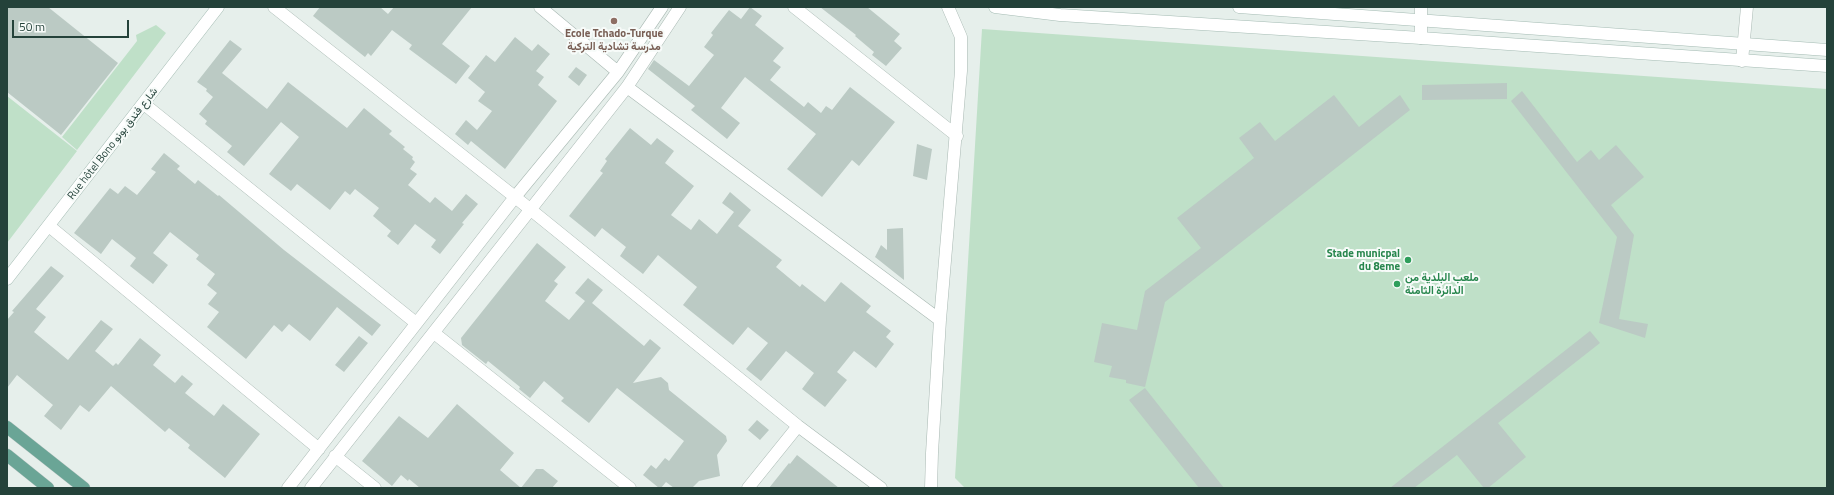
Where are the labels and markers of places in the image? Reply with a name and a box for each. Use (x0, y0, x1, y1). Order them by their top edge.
marker: Ecole Tchado-Turque مدرسة تشادية التركية (609, 16, 619, 26)
place label: Ecole Tchado-Turque مدرسة تشادية التركية (565, 27, 663, 53)
place label: Stade municpal du 8eme (1327, 247, 1400, 273)
marker: Stade municpal du 8eme (1403, 255, 1413, 265)
place label: ملعب البلدية من الدائرة الثامنة (1405, 271, 1479, 297)
marker: ملعب البلدية من الدائرة الثامنة (1392, 279, 1402, 289)

